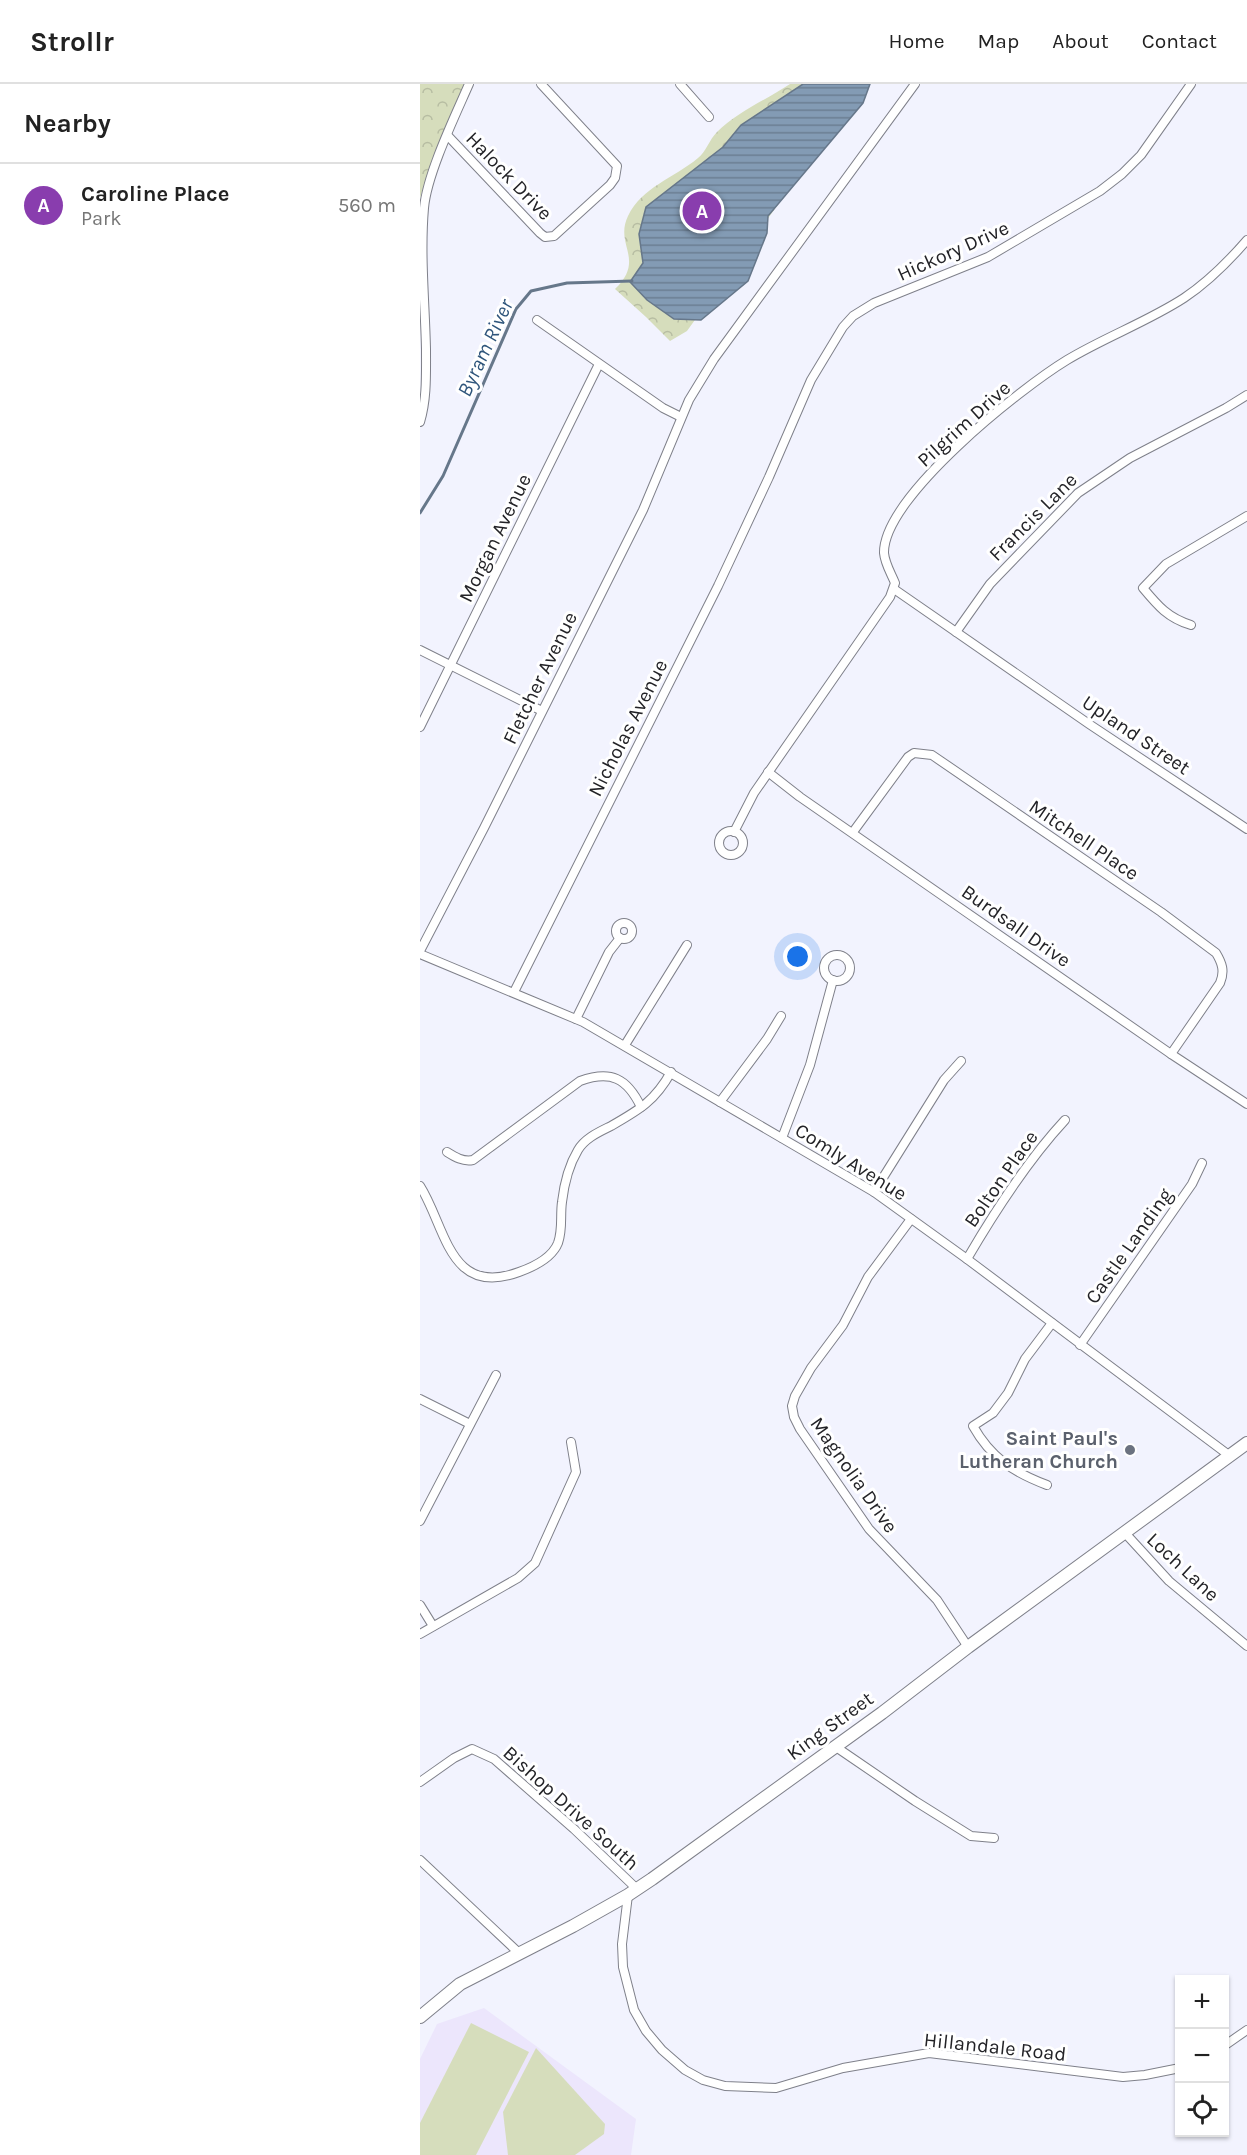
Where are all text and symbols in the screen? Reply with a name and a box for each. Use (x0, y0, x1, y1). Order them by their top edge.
text: Strollr (30, 25, 114, 58)
text: Home (889, 29, 945, 53)
text: Map (978, 29, 1019, 53)
text: About (1052, 29, 1109, 53)
text: Contact (1142, 29, 1217, 53)
text: Nearby (24, 108, 111, 139)
street label: Halock Drive (461, 127, 557, 225)
text: Caroline Place (81, 181, 229, 207)
pin: A (682, 188, 722, 234)
text: A (37, 194, 50, 217)
text: 560 m (338, 194, 396, 217)
text: Park (81, 207, 122, 230)
street label: Hickory Drive (894, 216, 1012, 286)
water label: Byram River (452, 295, 518, 400)
street label: Pilgrim Drive (913, 376, 1015, 472)
street label: Francis Lane (984, 468, 1082, 566)
street label: Morgan Avenue (454, 470, 536, 606)
street label: Fletcher Avenue (498, 608, 582, 748)
street label: Nicholas Avenue (584, 656, 672, 800)
street label: Upland Street (1078, 691, 1195, 780)
street label: Mitchell Place (1025, 795, 1143, 885)
street label: Burdsall Drive (957, 880, 1075, 972)
your location (783, 942, 812, 971)
street label: Comly Avenue (791, 1118, 911, 1206)
street label: Bolton Place (959, 1126, 1043, 1232)
street label: Castle Landing (1081, 1184, 1177, 1308)
street label: Magnolia Drive (805, 1413, 903, 1537)
place label: Saint Paul's Lutheran Church (959, 1427, 1118, 1473)
marker: Saint Paul's Lutheran Church (1123, 1443, 1137, 1457)
street label: Loch Lane (1142, 1528, 1224, 1606)
street label: King Street (782, 1687, 878, 1765)
street label: Bishop Drive South (498, 1741, 644, 1875)
map controls (1175, 1975, 1229, 2137)
button: + (1175, 1975, 1229, 2029)
street label: Hillandale Road (923, 2028, 1067, 2066)
button: − (1175, 2029, 1229, 2083)
button: locate (1175, 2083, 1229, 2137)

